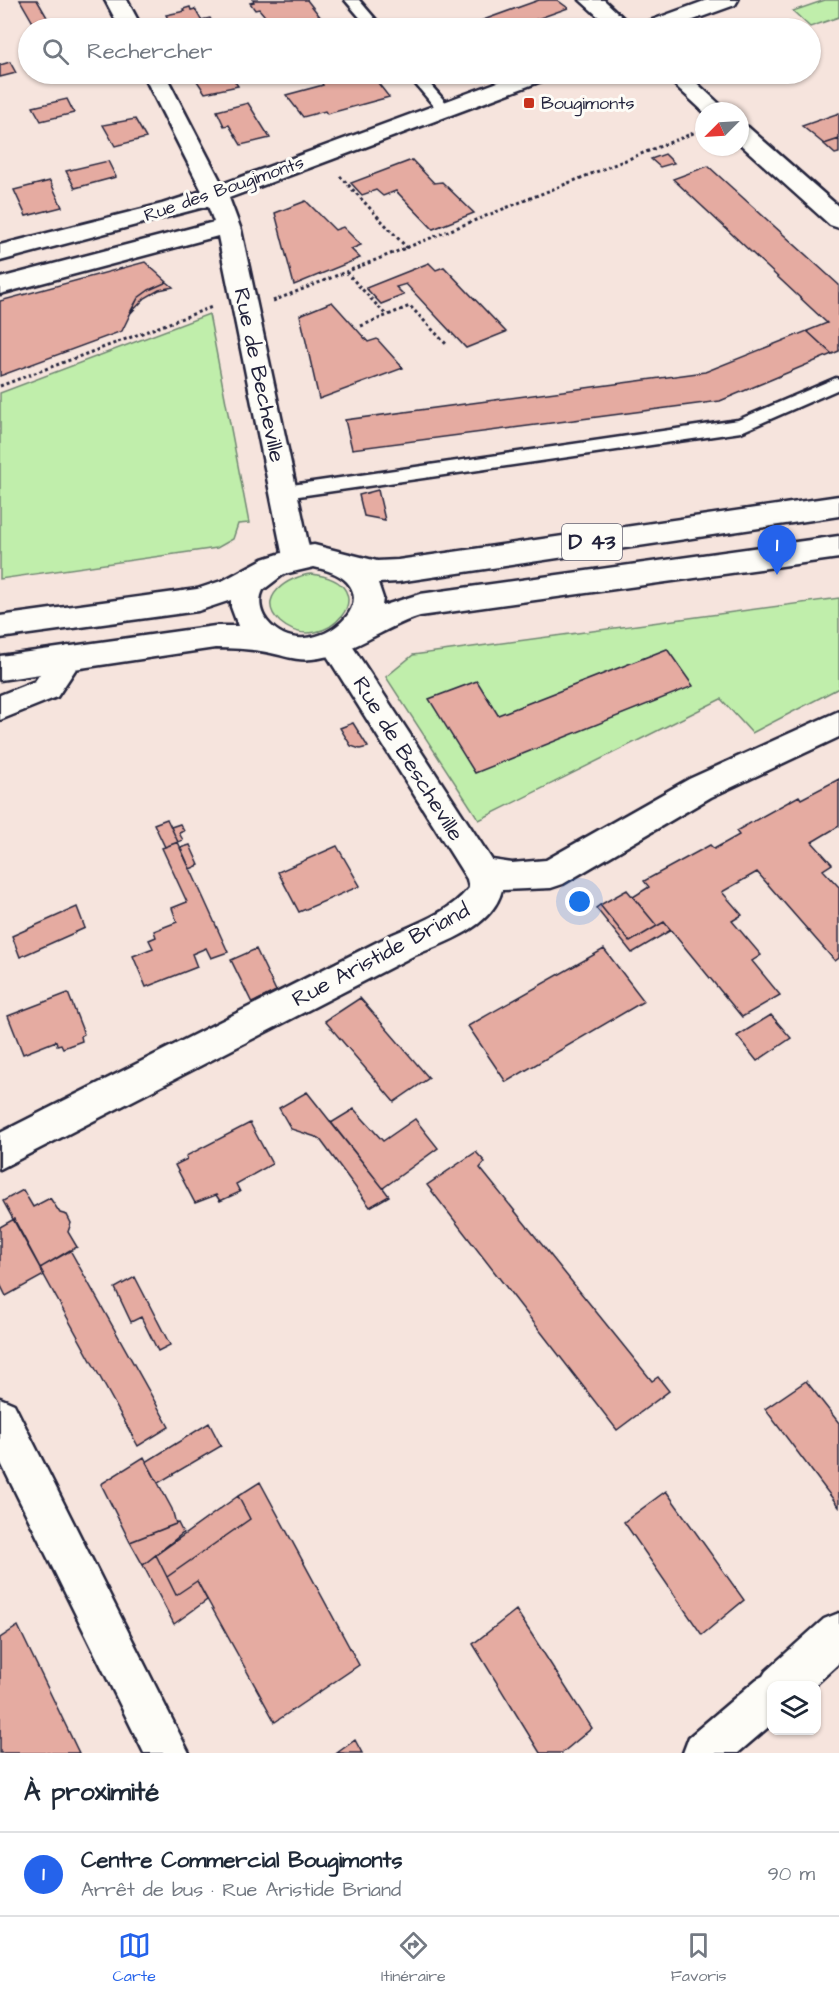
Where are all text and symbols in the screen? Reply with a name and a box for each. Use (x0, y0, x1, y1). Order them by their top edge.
search box (18, 18, 821, 84)
icon: search (39, 35, 72, 68)
text: Rechercher (87, 36, 212, 67)
place label: Bougimonts (541, 91, 635, 117)
marker: Bougimonts (522, 96, 536, 110)
north arrow (695, 102, 749, 156)
street label: Rue des Bougimonts (141, 150, 308, 229)
street label: Rue de Becheville (225, 285, 293, 465)
road number: D 43 (562, 524, 622, 560)
pin: 1 (758, 526, 796, 575)
street label: Rue de Bescheville (345, 671, 471, 847)
your location (565, 887, 594, 916)
street label: Rue Aristide Briand (287, 895, 475, 1015)
map controls (767, 1681, 821, 1735)
button: layers (767, 1681, 821, 1735)
text: À proximité (24, 1774, 159, 1810)
text: Centre Commercial Bougimonts (81, 1845, 402, 1876)
text: 1 (42, 1860, 45, 1888)
text: 90 m (767, 1860, 815, 1888)
text: Arrêt de bus · Rue Aristide Briand (81, 1876, 401, 1904)
tab: Carte (112, 1929, 156, 1987)
tab: Itinéraire (381, 1929, 446, 1987)
tab: Favoris (671, 1929, 726, 1987)

